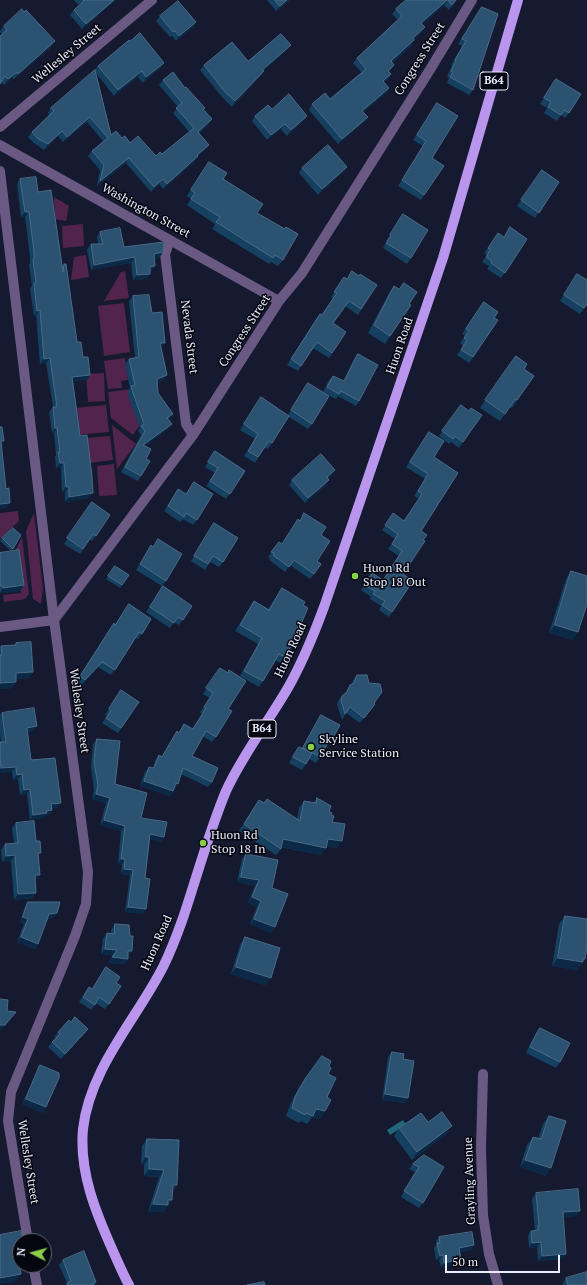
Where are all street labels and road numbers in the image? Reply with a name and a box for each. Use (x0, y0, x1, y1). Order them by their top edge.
street label: Congress Street (392, 20, 448, 98)
street label: Wellesley Street (30, 21, 104, 87)
road number: B64 (480, 72, 508, 90)
street label: Washington Street (99, 181, 193, 241)
street label: Congress Street (216, 292, 274, 370)
street label: Nevada Street (177, 299, 201, 375)
street label: Huon Road (384, 316, 416, 376)
street label: Huon Road (272, 620, 310, 680)
street label: Wellesley Street (66, 668, 92, 754)
road number: B64 (248, 720, 276, 738)
street label: Huon Road (138, 913, 176, 973)
street label: Wellesley Street (14, 1119, 42, 1205)
street label: Grayling Avenue (461, 1137, 479, 1225)

